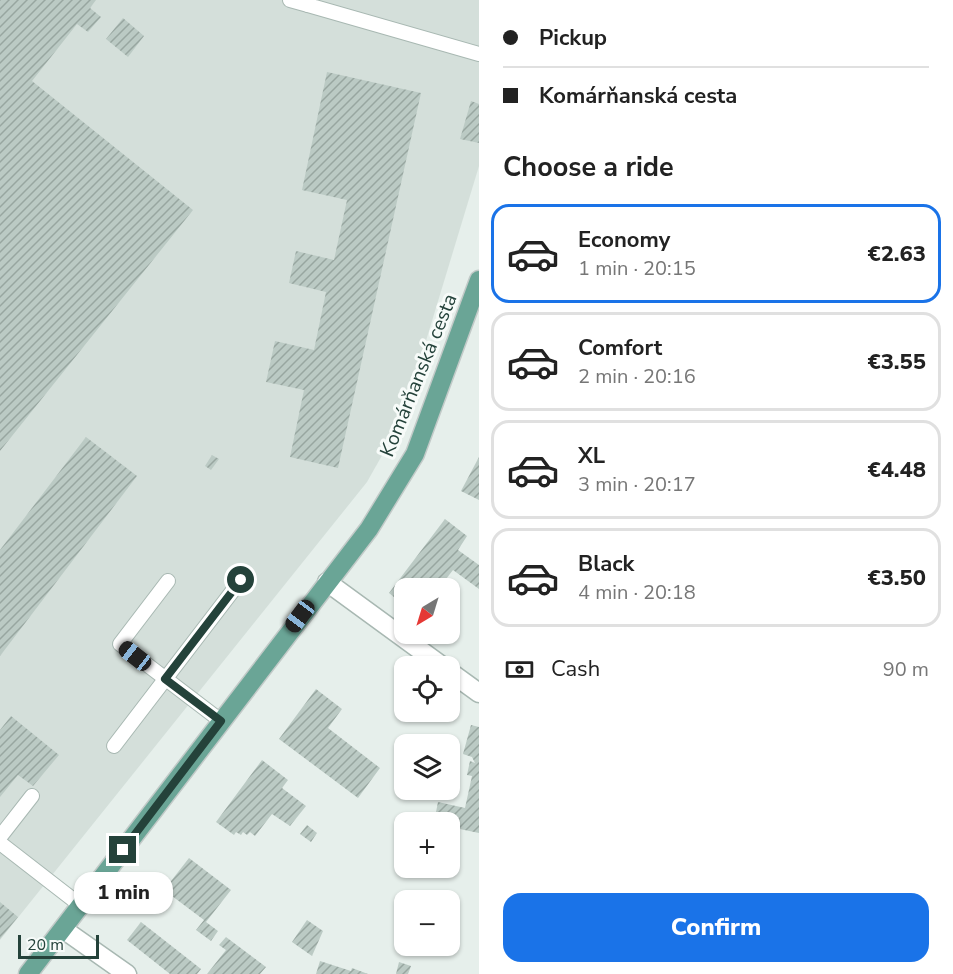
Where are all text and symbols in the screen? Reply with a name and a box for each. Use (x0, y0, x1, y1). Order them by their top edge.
text: Pickup (539, 23, 607, 53)
text: Komárňanská cesta (539, 81, 737, 111)
text: Choose a ride (503, 149, 674, 186)
text: Economy (578, 225, 670, 255)
icon: car (506, 227, 560, 281)
text: €2.63 (867, 239, 926, 269)
text: 1 min · 20:15 (578, 255, 696, 282)
street label: Komárňanská cesta (373, 290, 464, 461)
text: Comfort (578, 333, 662, 363)
icon: car (506, 335, 560, 389)
text: €3.55 (867, 347, 926, 377)
text: 2 min · 20:16 (578, 363, 696, 390)
text: XL (578, 441, 605, 471)
icon: car (506, 443, 560, 497)
text: €4.48 (867, 455, 926, 485)
text: 3 min · 20:17 (578, 471, 696, 498)
text: Black (578, 549, 634, 579)
icon: car (506, 551, 560, 605)
text: €3.50 (867, 563, 926, 593)
route start (227, 566, 254, 593)
north arrow (394, 578, 460, 644)
map controls (394, 578, 460, 956)
text: 4 min · 20:18 (578, 579, 696, 606)
car (282, 596, 318, 636)
car (115, 638, 155, 674)
icon: cash (503, 653, 536, 686)
text: Cash (551, 654, 600, 684)
button: locate (394, 656, 460, 722)
text: 90 m (883, 656, 929, 683)
button: layers (394, 734, 460, 800)
button: + (394, 812, 460, 878)
route end (109, 836, 136, 863)
callout: 1 min (74, 871, 172, 913)
text: 1 min (97, 879, 150, 906)
button: − (394, 890, 460, 956)
button: Confirm (503, 893, 929, 962)
scale bar (18, 932, 99, 960)
text: 20 m (27, 934, 64, 956)

